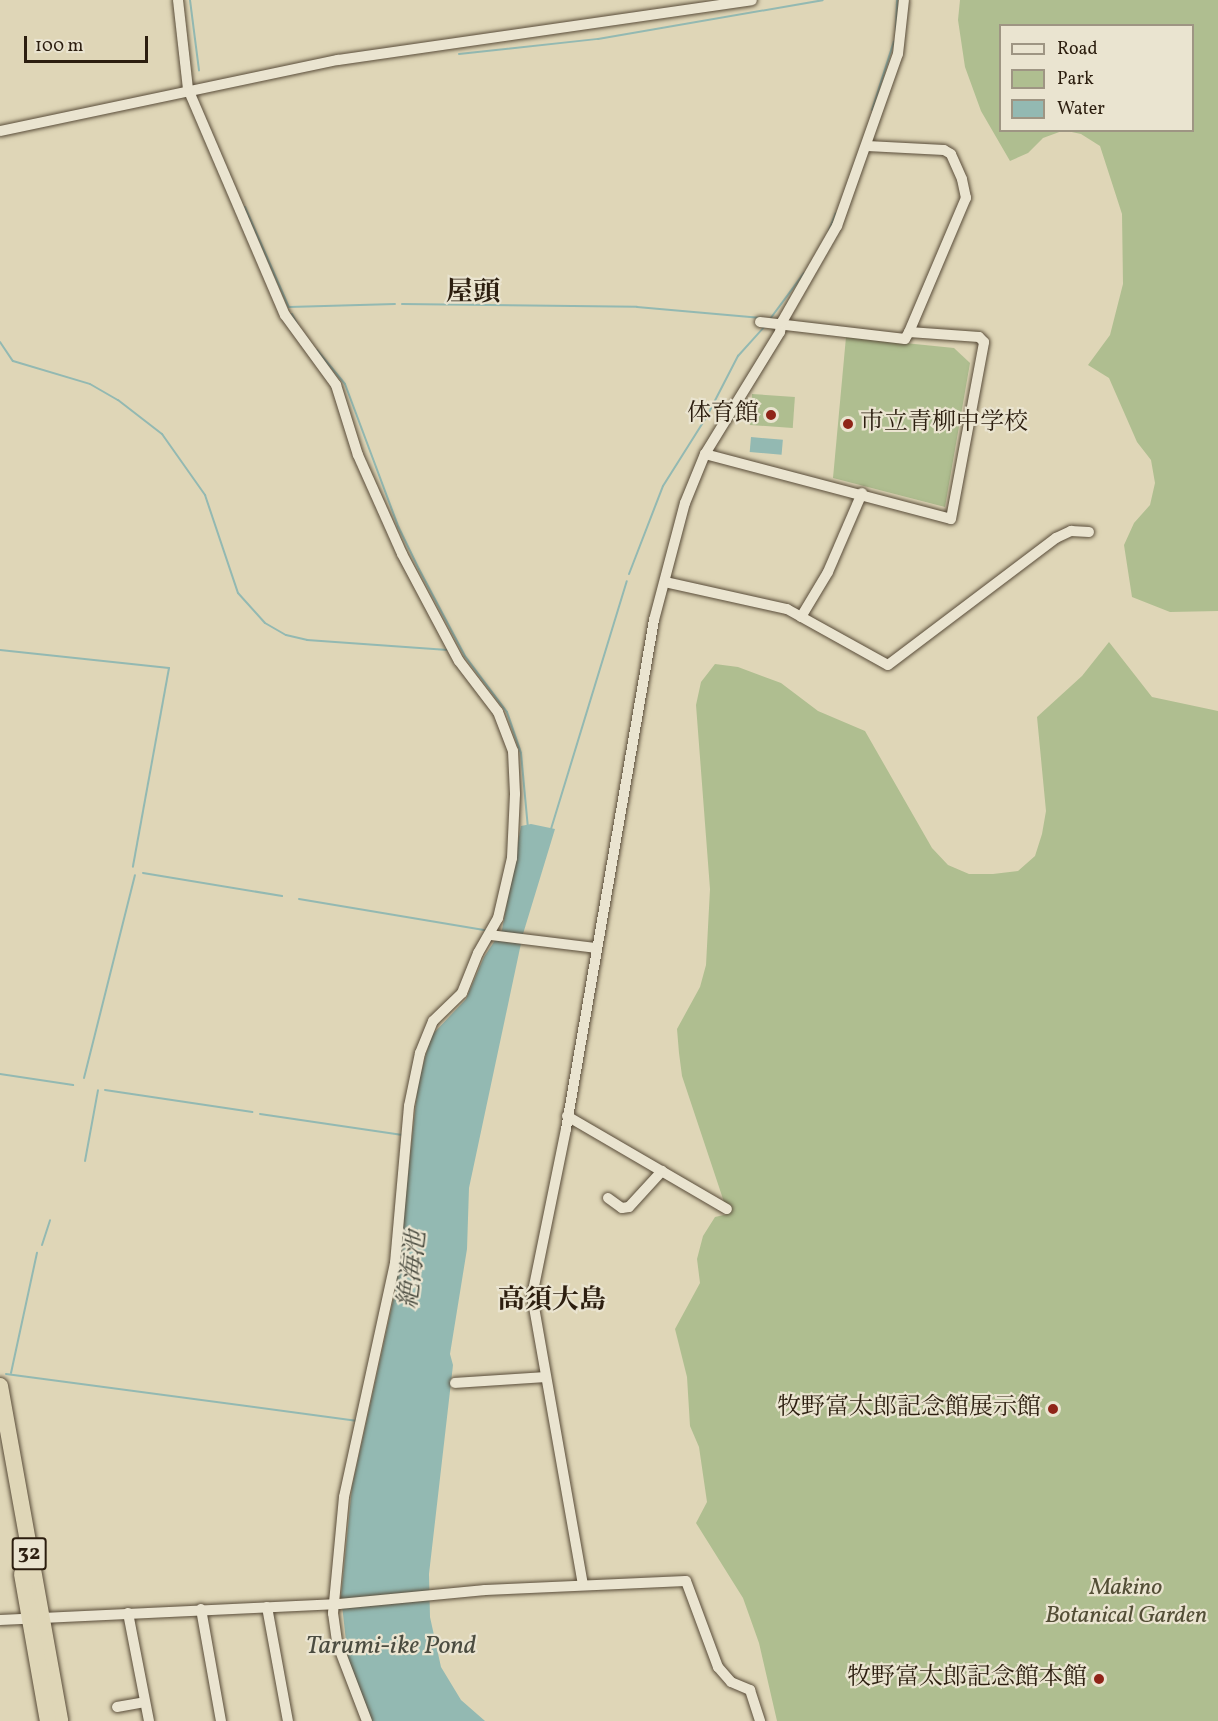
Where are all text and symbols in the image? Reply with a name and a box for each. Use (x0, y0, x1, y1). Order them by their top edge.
scale bar (27, 24, 152, 62)
legend (999, 24, 1194, 132)
text: 100 m (35, 34, 84, 59)
text: Road (1057, 37, 1098, 62)
text: Park (1057, 67, 1094, 92)
text: Water (1057, 97, 1105, 122)
district label: 屋頭 (446, 278, 500, 310)
place label: 体育館 (687, 401, 759, 429)
marker: 体育館 (764, 408, 778, 422)
place label: 市立青柳中学校 (860, 410, 1028, 438)
marker: 市立青柳中学校 (841, 417, 855, 431)
water label: 絶海池 (394, 1229, 434, 1311)
district label: 高須大島 (498, 1286, 606, 1318)
place label: 牧野富太郎記念館展示館 (777, 1395, 1041, 1423)
marker: 牧野富太郎記念館展示館 (1046, 1402, 1060, 1416)
road number: 32 (11, 1535, 47, 1573)
park label: Makino Botanical Garden (1045, 1575, 1207, 1631)
water label: Tarumi-ike Pond (306, 1631, 476, 1663)
place label: 牧野富太郎記念館本館 (847, 1665, 1087, 1693)
marker: 牧野富太郎記念館本館 (1092, 1672, 1106, 1686)

